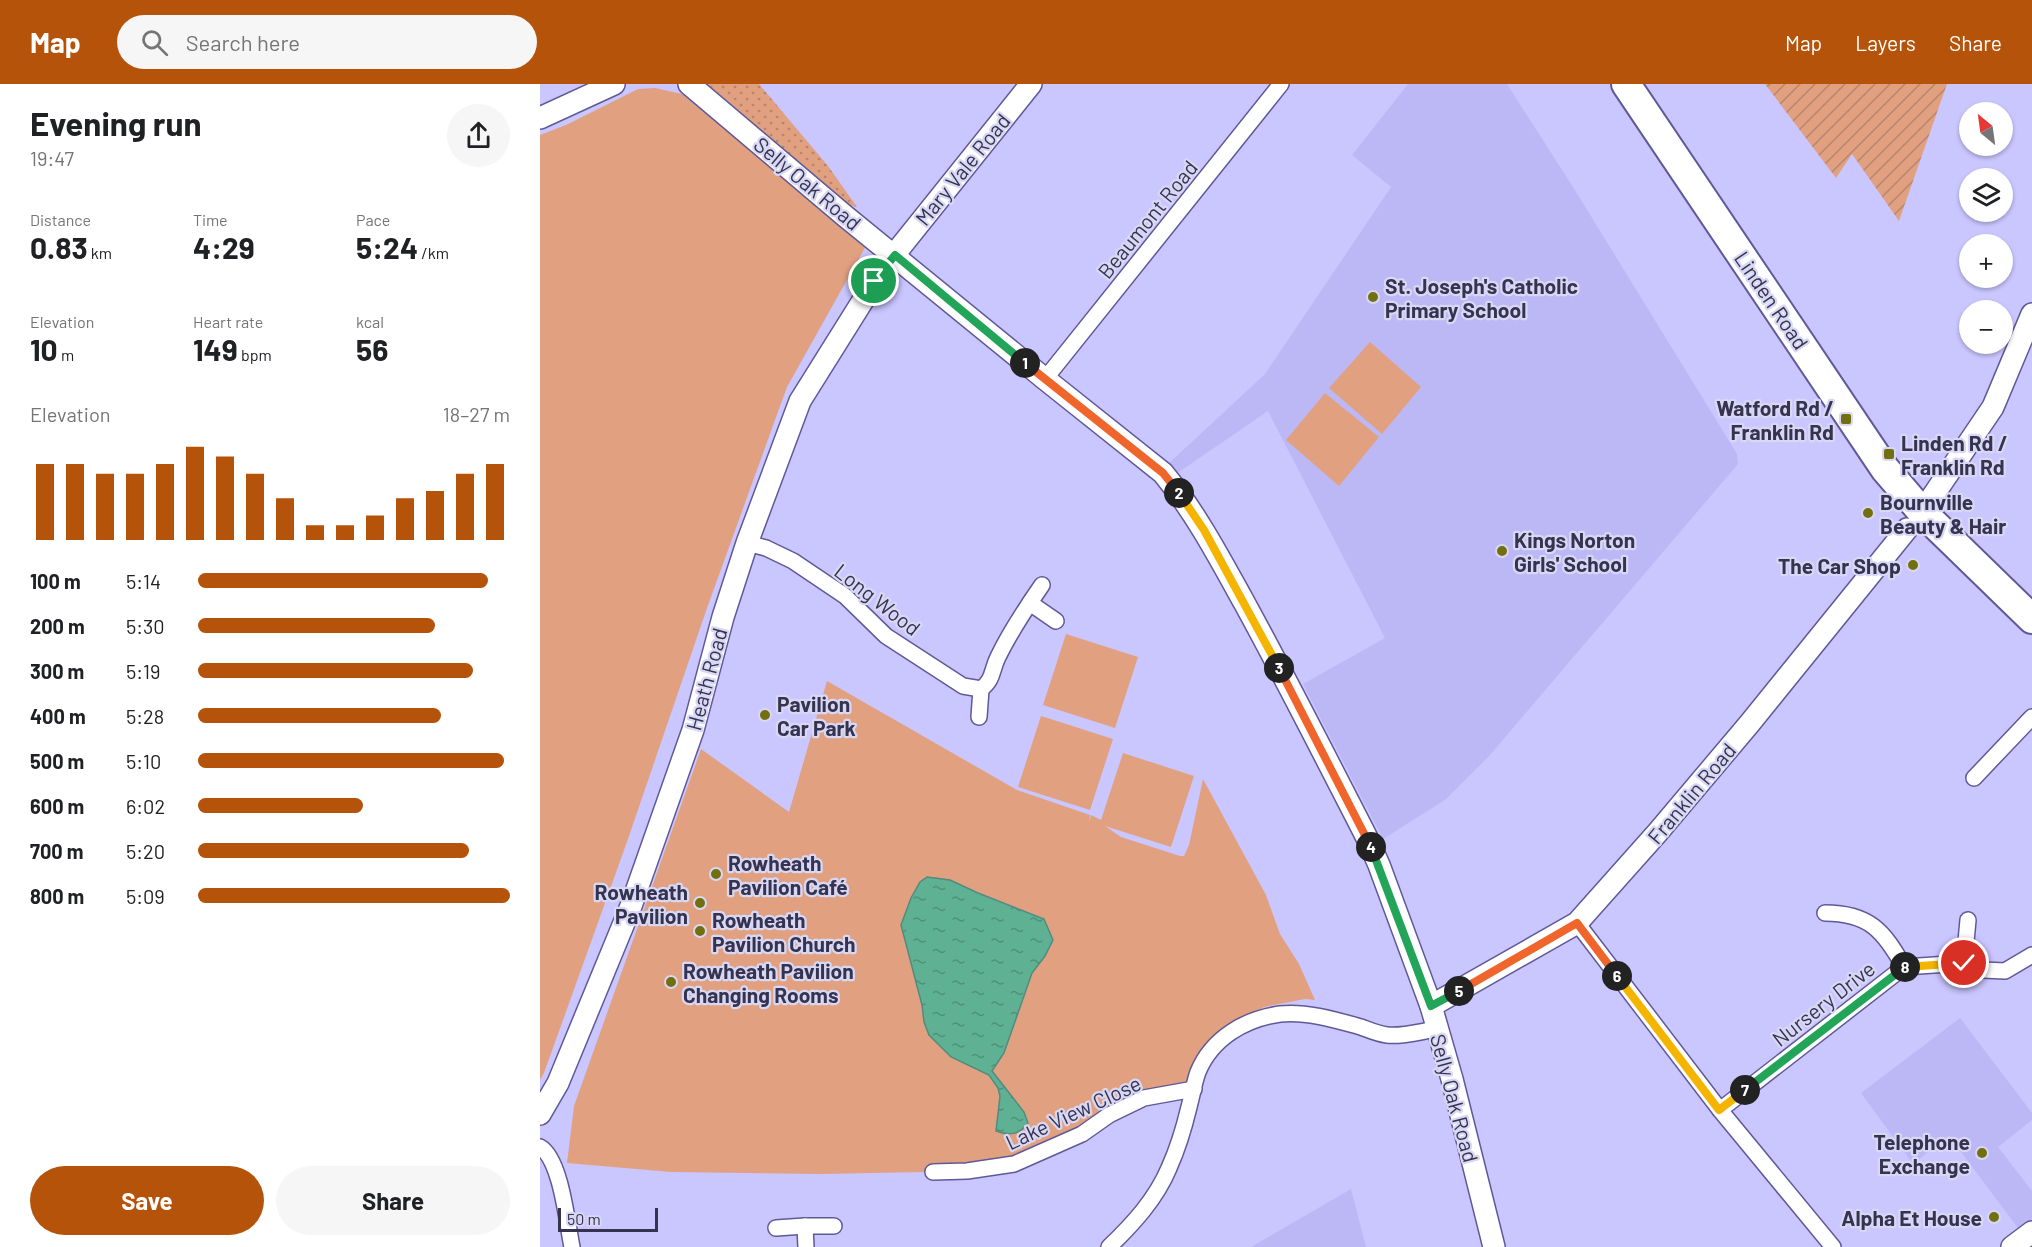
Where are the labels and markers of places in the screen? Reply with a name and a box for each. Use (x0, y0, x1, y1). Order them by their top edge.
pin (848, 255, 899, 306)
place label: St. Joseph's Catholic Primary School (1385, 273, 1578, 322)
marker: St. Joseph's Catholic Primary School (1366, 290, 1380, 304)
pin: 1 (1010, 348, 1040, 378)
place label: Watford Rd / Franklin Rd (1716, 395, 1834, 444)
marker: Watford Rd / Franklin Rd (1839, 412, 1853, 426)
place label: Linden Rd / Franklin Rd (1901, 430, 2008, 479)
marker: Linden Rd / Franklin Rd (1882, 447, 1896, 461)
pin: 2 (1164, 478, 1194, 508)
place label: Bournville Beauty & Hair (1880, 489, 2006, 538)
marker: Bournville Beauty & Hair (1861, 506, 1875, 520)
place label: Kings Norton Girls' School (1514, 527, 1635, 576)
marker: Kings Norton Girls' School (1495, 544, 1509, 558)
place label: The Car Shop (1778, 553, 1901, 578)
marker: The Car Shop (1906, 558, 1920, 572)
pin: 3 (1264, 653, 1294, 683)
place label: Pavilion Car Park (777, 691, 856, 740)
marker: Pavilion Car Park (758, 708, 772, 722)
pin: 4 (1356, 832, 1386, 862)
place label: Rowheath Pavilion Café (728, 850, 848, 899)
marker: Rowheath Pavilion Café (709, 867, 723, 881)
place label: Rowheath Pavilion (595, 879, 688, 928)
marker: Rowheath Pavilion (693, 896, 707, 910)
place label: Rowheath Pavilion Church (712, 907, 856, 956)
marker: Rowheath Pavilion Church (693, 924, 707, 938)
pin (1938, 937, 1989, 988)
pin: 8 (1890, 952, 1920, 982)
place label: Rowheath Pavilion Changing Rooms (683, 958, 854, 1007)
pin: 6 (1602, 961, 1632, 991)
marker: Rowheath Pavilion Changing Rooms (664, 975, 678, 989)
pin: 5 (1444, 976, 1474, 1006)
pin: 7 (1730, 1075, 1760, 1105)
place label: Telephone Exchange (1874, 1129, 1970, 1178)
marker: Telephone Exchange (1975, 1146, 1989, 1160)
place label: Alpha Et House (1841, 1205, 1982, 1230)
marker: Alpha Et House (1987, 1210, 2001, 1224)

